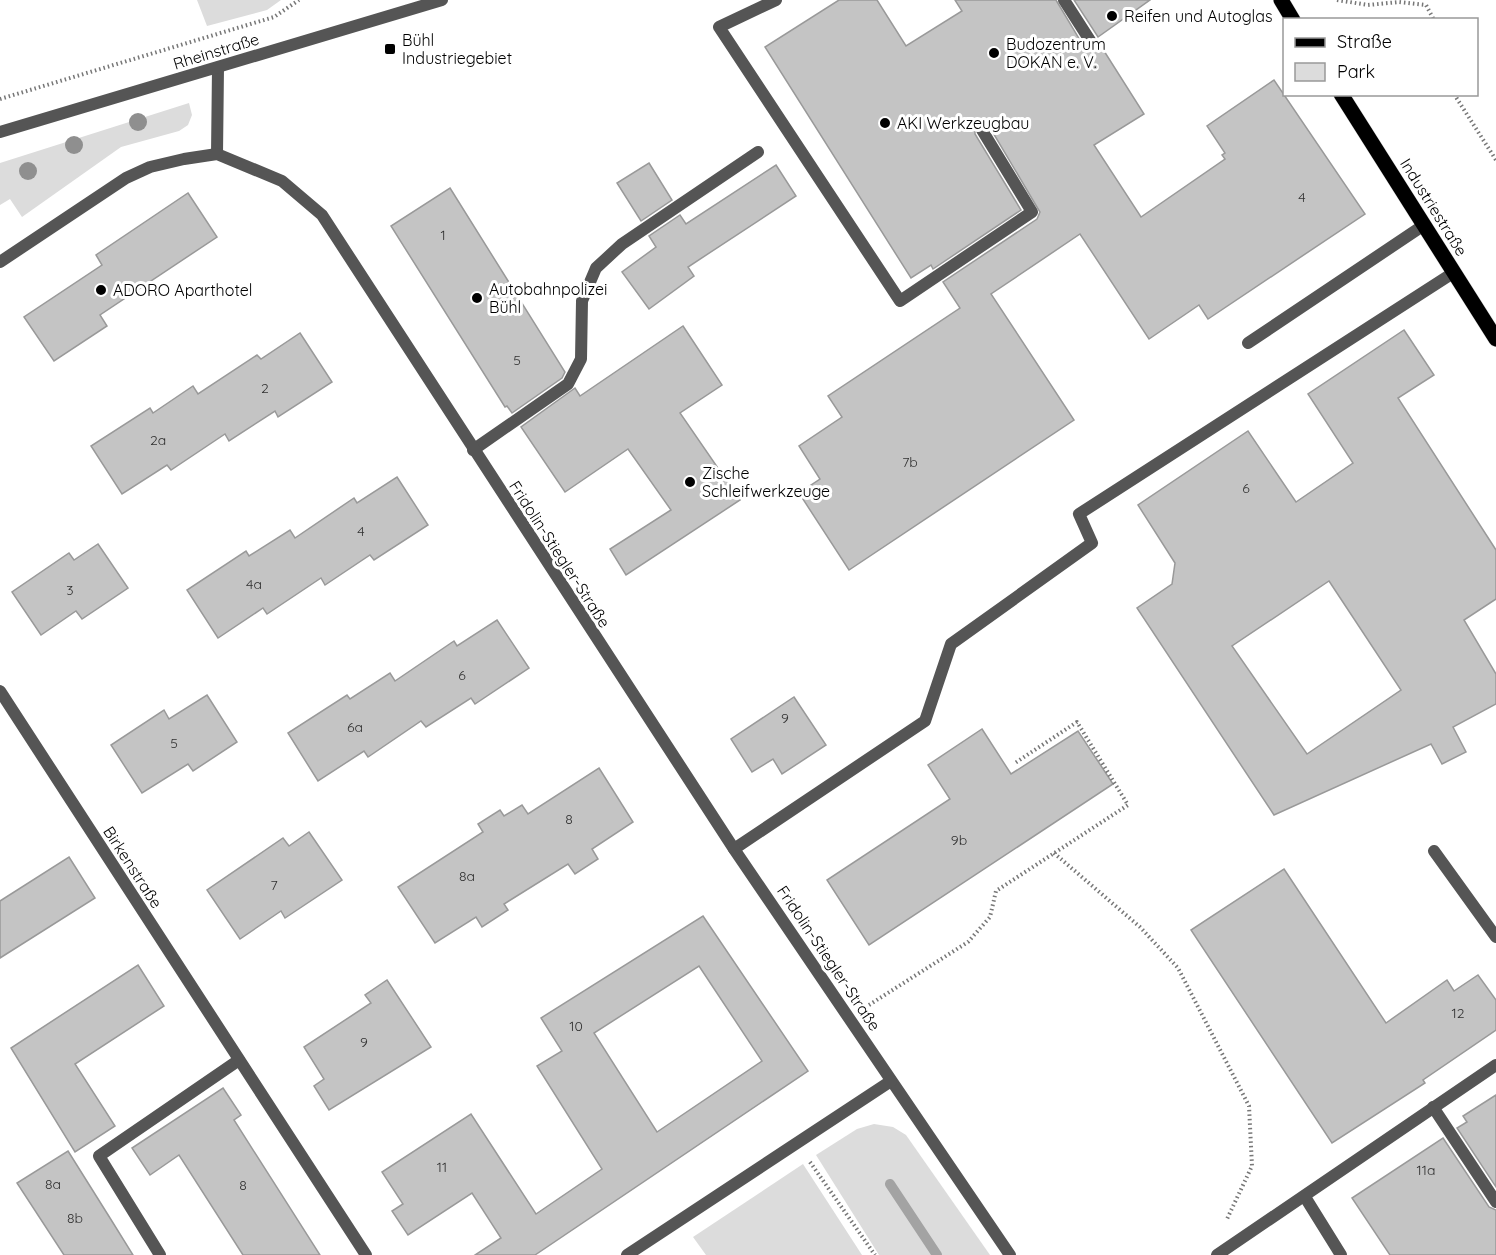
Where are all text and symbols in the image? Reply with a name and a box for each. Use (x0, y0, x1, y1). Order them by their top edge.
place label: Reifen und Autoglas (1124, 6, 1273, 26)
marker: Reifen und Autoglas (1105, 9, 1119, 23)
legend (1283, 18, 1478, 96)
street label: Rheinstraße (171, 28, 261, 74)
place label: Bühl Industriegebiet (402, 30, 512, 68)
text: Straße (1337, 30, 1392, 53)
place label: Budozentrum DOKAN e. V. (1006, 34, 1106, 72)
marker: Bühl Industriegebiet (383, 42, 397, 56)
marker: Budozentrum DOKAN e. V. (987, 46, 1001, 60)
text: Park (1337, 60, 1375, 83)
place label: AKI Werkzeugbau (897, 113, 1029, 133)
marker: AKI Werkzeugbau (878, 116, 892, 130)
street label: Industriestraße (1396, 155, 1472, 259)
house number: 4 (1298, 188, 1306, 206)
house number: 1 (440, 226, 446, 244)
place label: Autobahnpolizei Bühl (489, 279, 607, 317)
place label: ADORO Aparthotel (113, 280, 252, 300)
marker: ADORO Aparthotel (94, 283, 108, 297)
marker: Autobahnpolizei Bühl (470, 291, 484, 305)
house number: 5 (513, 351, 521, 369)
house number: 2 (261, 379, 269, 397)
house number: 2a (150, 431, 166, 449)
house number: 7b (902, 453, 918, 471)
place label: Zische Schleifwerkzeuge (702, 463, 830, 501)
marker: Zische Schleifwerkzeuge (683, 475, 697, 489)
street label: Fridolin-Stiegler-Straße (505, 477, 615, 631)
house number: 6 (1242, 479, 1250, 497)
house number: 4 (357, 522, 365, 540)
house number: 4a (246, 575, 262, 593)
house number: 3 (66, 581, 74, 599)
house number: 6 (458, 666, 466, 684)
house number: 9 (781, 709, 789, 727)
house number: 6a (347, 718, 363, 736)
house number: 5 (170, 734, 178, 752)
house number: 8 (565, 810, 573, 828)
street label: Birkenstraße (99, 822, 167, 912)
house number: 9b (951, 831, 967, 849)
house number: 8a (459, 867, 475, 885)
house number: 7 (270, 876, 278, 894)
street label: Fridolin-Stiegler-Straße (773, 882, 885, 1034)
house number: 12 (1452, 1004, 1465, 1022)
house number: 10 (569, 1017, 583, 1035)
house number: 9 (360, 1033, 368, 1051)
house number: 11 (437, 1158, 447, 1176)
house number: 11a (1417, 1161, 1435, 1179)
house number: 8a (45, 1175, 61, 1193)
house number: 8 (239, 1176, 247, 1194)
house number: 8b (67, 1209, 83, 1227)

